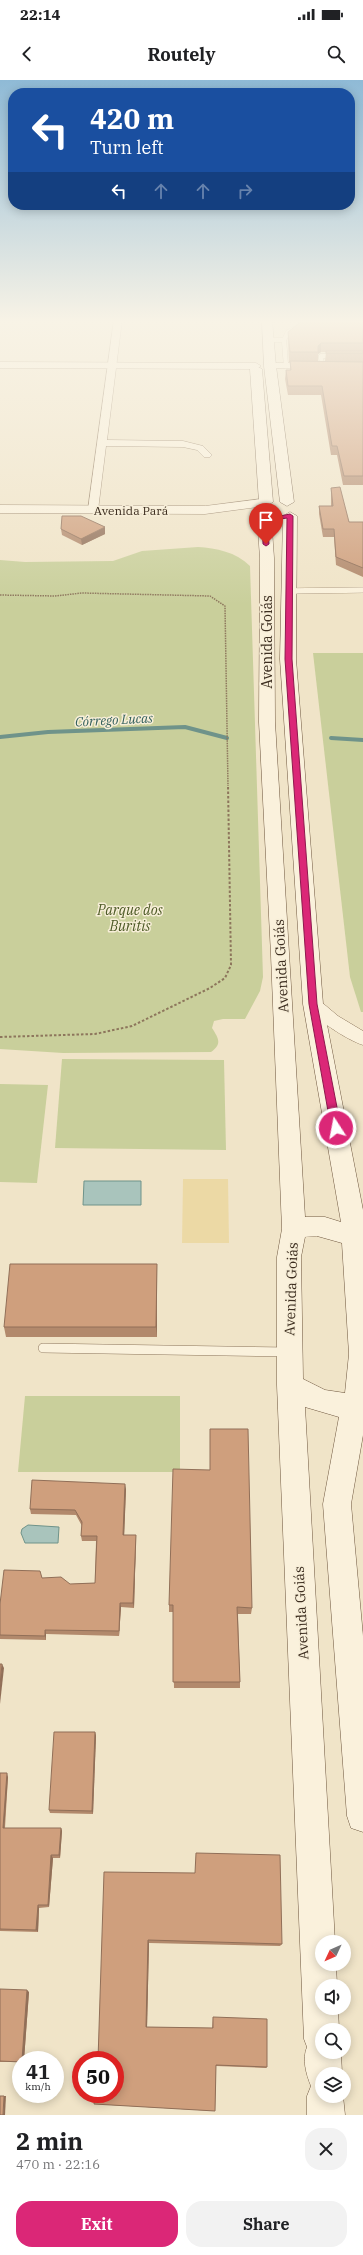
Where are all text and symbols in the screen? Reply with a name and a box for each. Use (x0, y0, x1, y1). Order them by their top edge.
text: 22:14 (20, 5, 61, 24)
icon: back (16, 43, 38, 65)
text: Routely (148, 43, 215, 66)
icon: search (325, 43, 347, 65)
text: 420 m (90, 100, 174, 137)
icon: left (24, 104, 76, 156)
text: Turn left (90, 136, 164, 159)
icon: left (108, 180, 130, 202)
icon: ahead (150, 180, 172, 202)
icon: ahead (192, 180, 214, 202)
icon: right (234, 180, 256, 202)
street label: Avenida Pará (94, 503, 169, 518)
pin (249, 503, 283, 544)
icon: arrive (255, 509, 277, 531)
street label: Avenida Goiás (258, 595, 276, 689)
water label: Córrego Lucas (75, 709, 154, 731)
park label: Parque dos Buritis (96, 901, 164, 935)
street label: Avenida Goiás (270, 919, 292, 1013)
position arrow (315, 1107, 357, 1149)
street label: Avenida Goiás (280, 1242, 302, 1336)
street label: Avenida Goiás (290, 1566, 312, 1660)
north arrow (315, 1935, 351, 1971)
map controls (315, 1935, 351, 2103)
button: sound (315, 1979, 351, 2015)
button: search (315, 2023, 351, 2059)
speed limit sign: 50 (72, 2051, 124, 2103)
text: 41 (26, 2058, 50, 2085)
button: layers (315, 2067, 351, 2103)
text: km/h (25, 2080, 51, 2093)
text: 2 min (16, 2125, 83, 2157)
button: close (305, 2128, 347, 2170)
text: 470 m · 22:16 (16, 2156, 100, 2173)
button: Exit (16, 2201, 178, 2247)
button: Share (186, 2201, 347, 2247)

